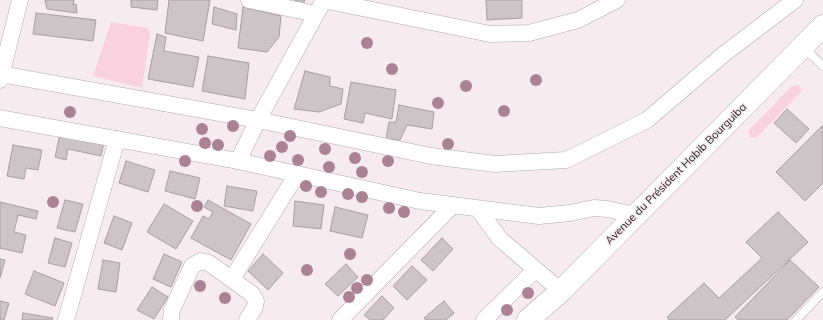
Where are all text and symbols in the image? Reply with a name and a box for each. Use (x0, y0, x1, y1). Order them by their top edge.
street label: Avenue du Président Habib Bourguiba (603, 101, 749, 247)

